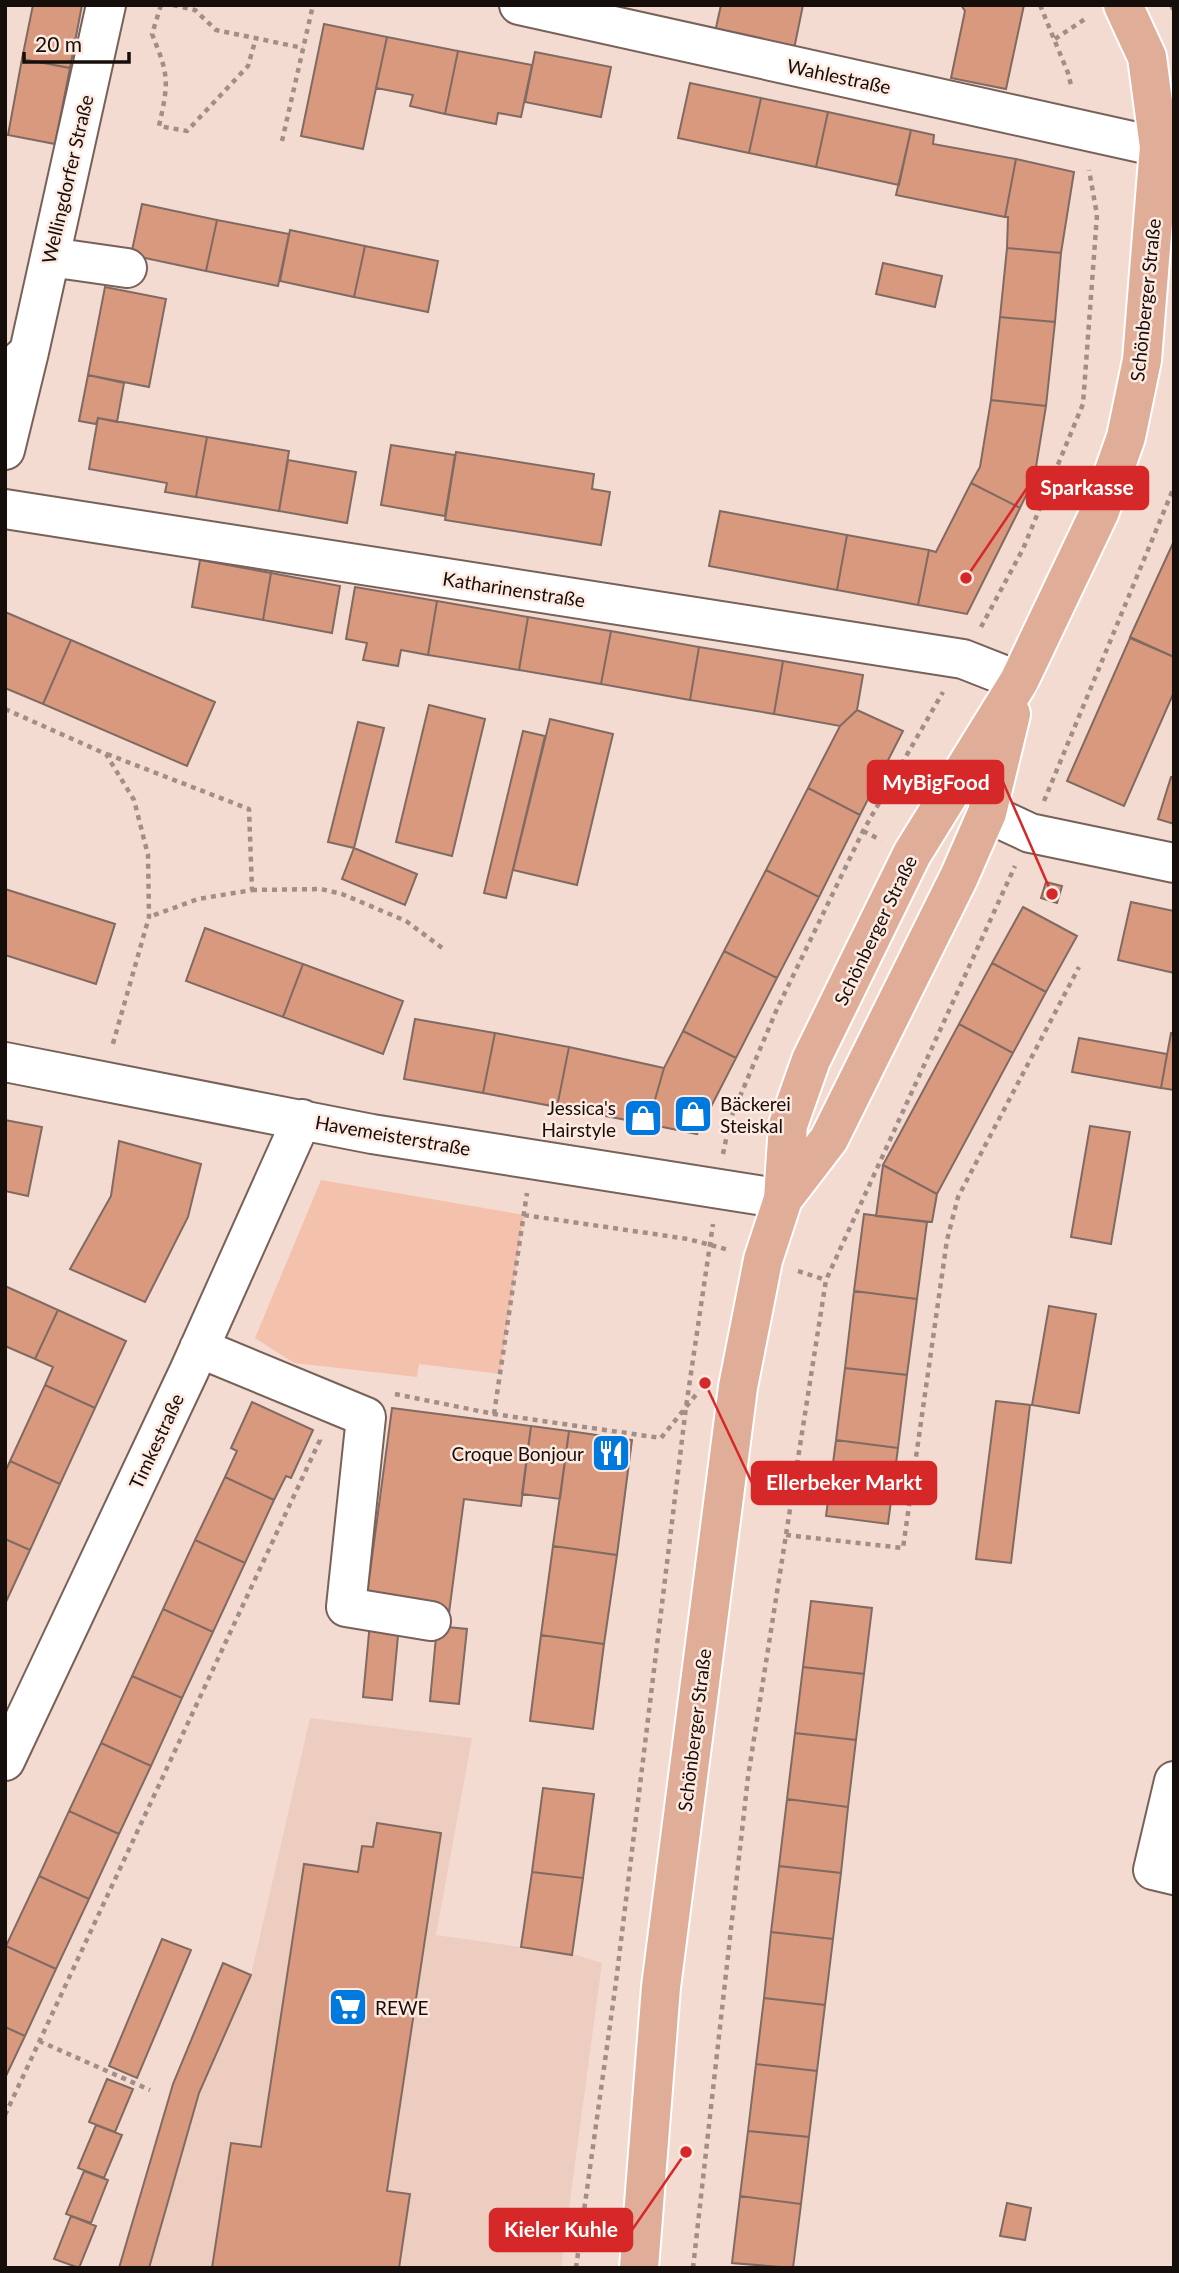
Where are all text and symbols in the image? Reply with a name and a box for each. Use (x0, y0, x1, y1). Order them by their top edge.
scale bar (24, 21, 130, 65)
text: 20 m (35, 31, 82, 56)
street label: Wahlestraße (785, 54, 893, 98)
street label: Wellingdorfer Straße (36, 92, 98, 266)
street label: Schönberger Straße (1125, 217, 1165, 383)
callout: Sparkasse (1027, 467, 1148, 509)
text: Sparkasse (1040, 474, 1134, 499)
street label: Katharinenstraße (441, 566, 587, 612)
callout: MyBigFood (868, 761, 1003, 803)
text: MyBigFood (882, 769, 990, 794)
street label: Schönberger Straße (829, 851, 921, 1009)
place label: Bäckerei Steiskal (720, 1092, 791, 1137)
shop icon: Bäckerei Steiskal (672, 1093, 714, 1135)
place label: Jessica's Hairstyle (542, 1096, 616, 1141)
shop icon: Jessica's Hairstyle (622, 1097, 664, 1139)
street label: Havemeisterstraße (313, 1110, 473, 1160)
street label: Timkestraße (124, 1390, 188, 1492)
restaurant icon: Croque Bonjour (590, 1432, 632, 1474)
place label: Croque Bonjour (452, 1442, 584, 1465)
callout: Ellerbeker Markt (752, 1462, 936, 1504)
text: Ellerbeker Markt (766, 1469, 922, 1494)
street label: Schönberger Straße (673, 1647, 715, 1813)
supermarket icon: REWE (327, 1986, 369, 2028)
place label: REWE (375, 1996, 429, 2019)
callout: Kieler Kuhle (490, 2209, 632, 2251)
text: Kieler Kuhle (504, 2216, 618, 2241)

